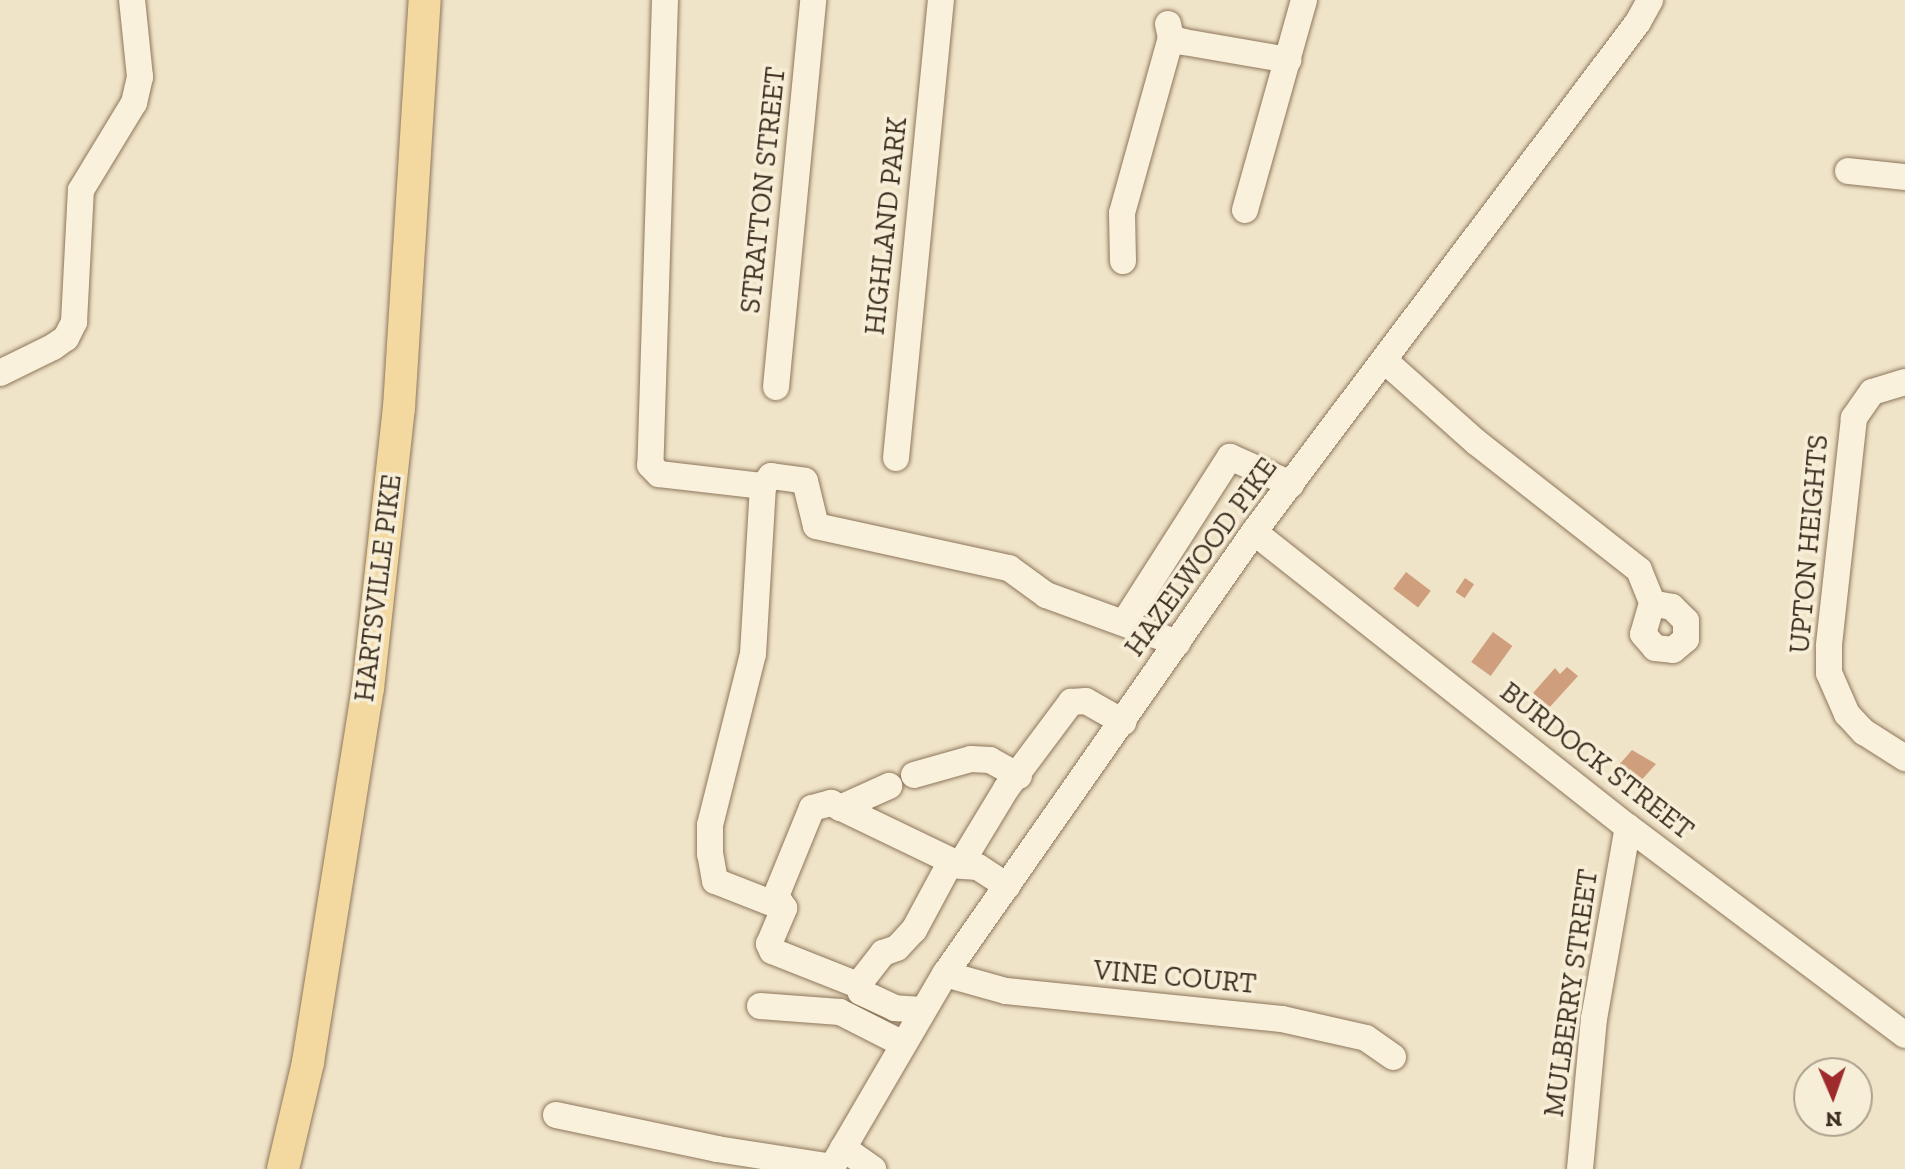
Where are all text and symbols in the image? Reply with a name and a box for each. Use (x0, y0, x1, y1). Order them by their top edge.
street label: STRATTON STREET (733, 65, 793, 315)
street label: HIGHLAND PARK (858, 116, 914, 336)
street label: UPTON HEIGHTS (1783, 433, 1835, 655)
street label: HAZELWOOD PIKE (1118, 451, 1284, 663)
street label: HARTSVILLE PIKE (347, 473, 409, 703)
street label: BURDOCK STREET (1493, 675, 1701, 847)
street label: MULBERRY STREET (1537, 867, 1605, 1119)
street label: VINE COURT (1092, 953, 1258, 1001)
north arrow (1793, 1057, 1873, 1137)
text: N (1825, 1106, 1843, 1133)

